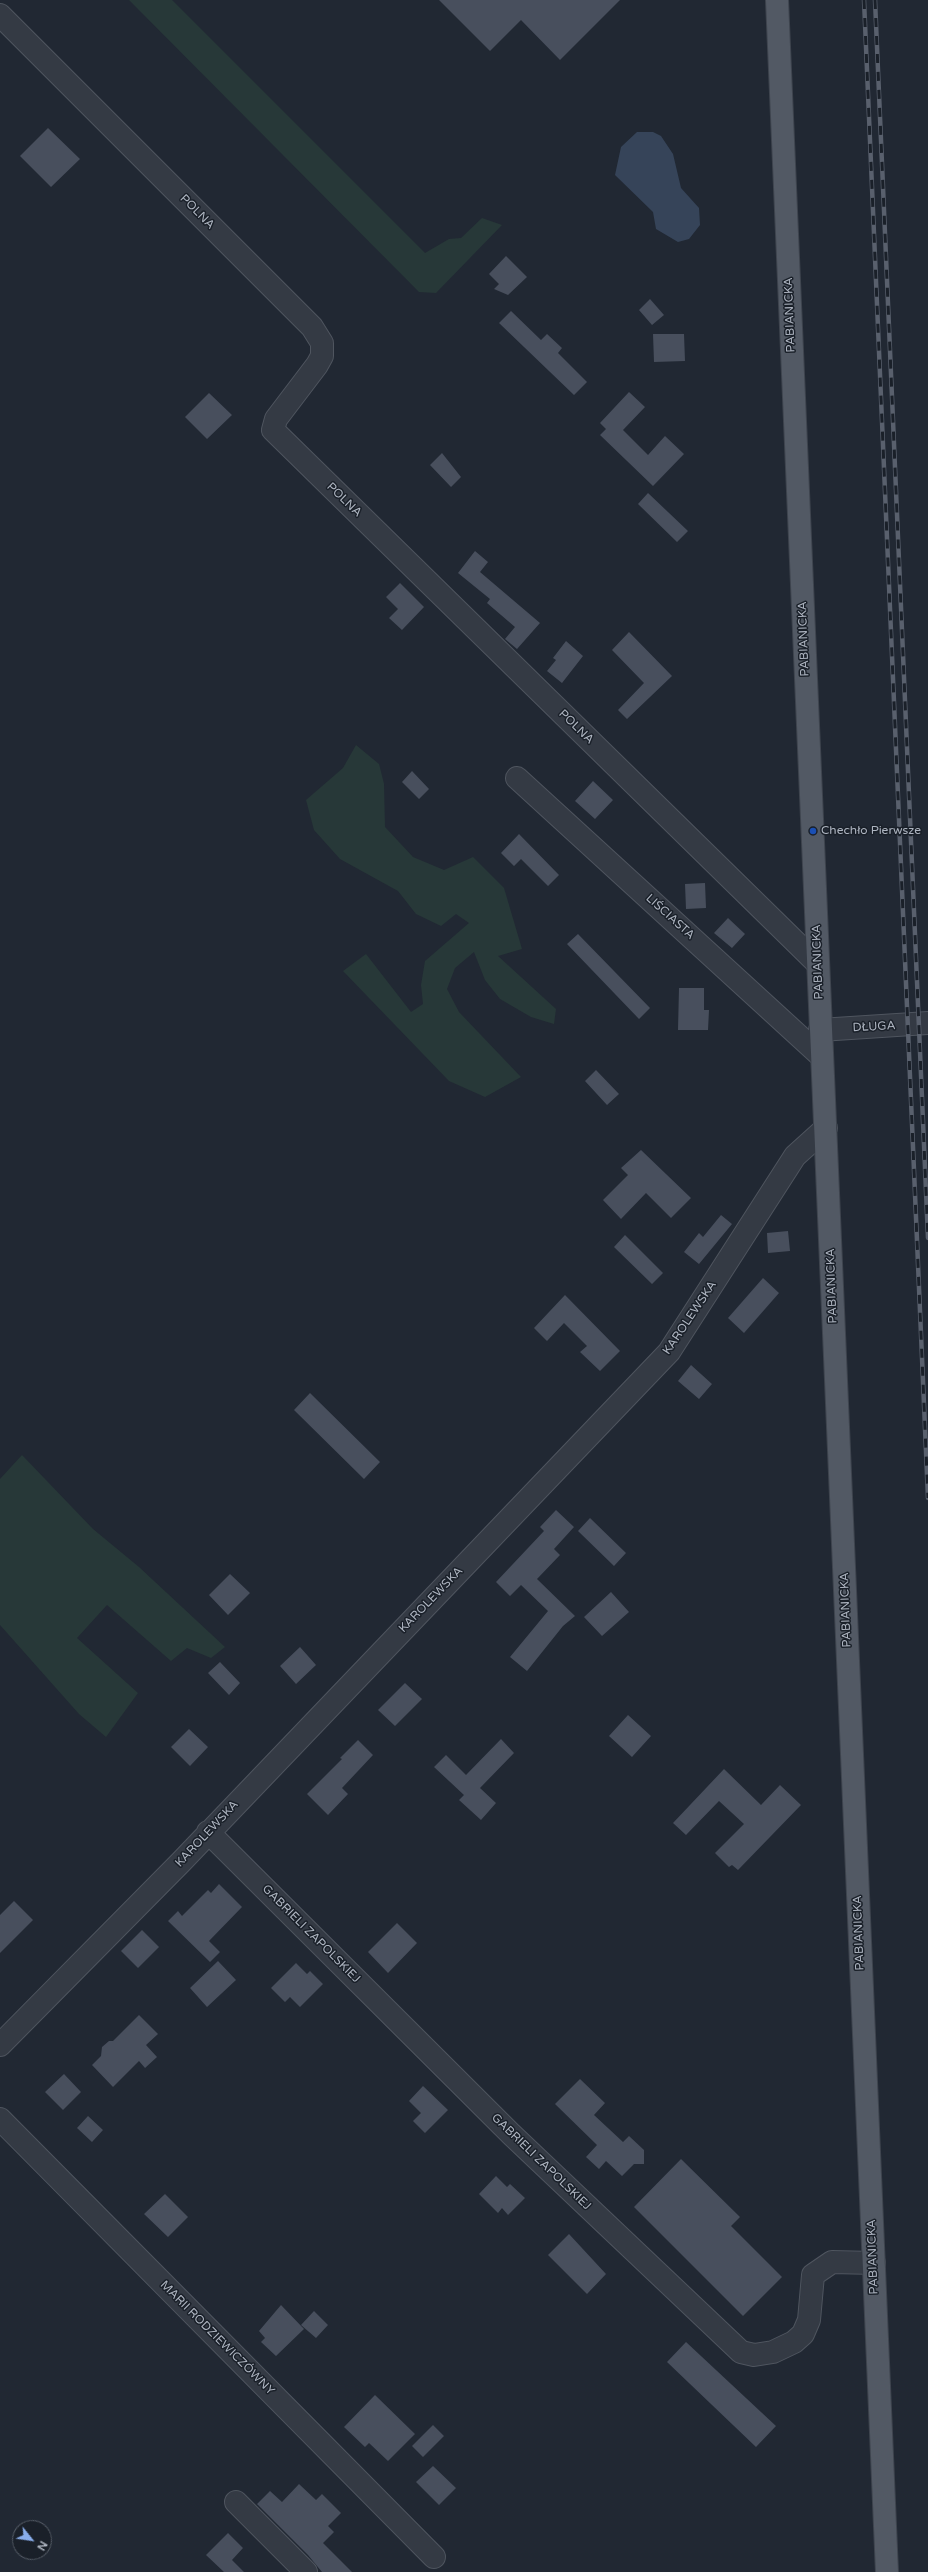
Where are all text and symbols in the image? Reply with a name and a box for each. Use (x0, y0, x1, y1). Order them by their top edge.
street label: POLNA (177, 192, 217, 232)
street label: PABIANICKA (781, 277, 799, 353)
street label: POLNA (323, 480, 365, 520)
street label: PABIANICKA (795, 601, 813, 677)
street label: POLNA (555, 707, 597, 747)
place label: Chechło Pierwsze (821, 824, 921, 838)
marker: Chechło Pierwsze (808, 826, 818, 836)
street label: LIŚCIASTA (643, 891, 697, 943)
street label: PABIANICKA (809, 924, 827, 1000)
street label: DŁUGA (852, 1019, 896, 1035)
street label: PABIANICKA (823, 1248, 841, 1324)
street label: KAROLEWSKA (660, 1278, 720, 1358)
street label: KAROLEWSKA (396, 1564, 466, 1636)
street label: PABIANICKA (837, 1572, 855, 1648)
street label: KAROLEWSKA (172, 1798, 242, 1870)
street label: GABRIELI ZAPOLSKIEJ (259, 1882, 363, 1986)
street label: PABIANICKA (850, 1895, 868, 1971)
street label: GABRIELI ZAPOLSKIEJ (488, 2111, 594, 2213)
street label: PABIANICKA (864, 2219, 882, 2295)
street label: MARII RODZIEWICZÓWNY (157, 2278, 277, 2398)
north arrow (12, 2520, 52, 2560)
text: N (34, 2539, 50, 2553)

